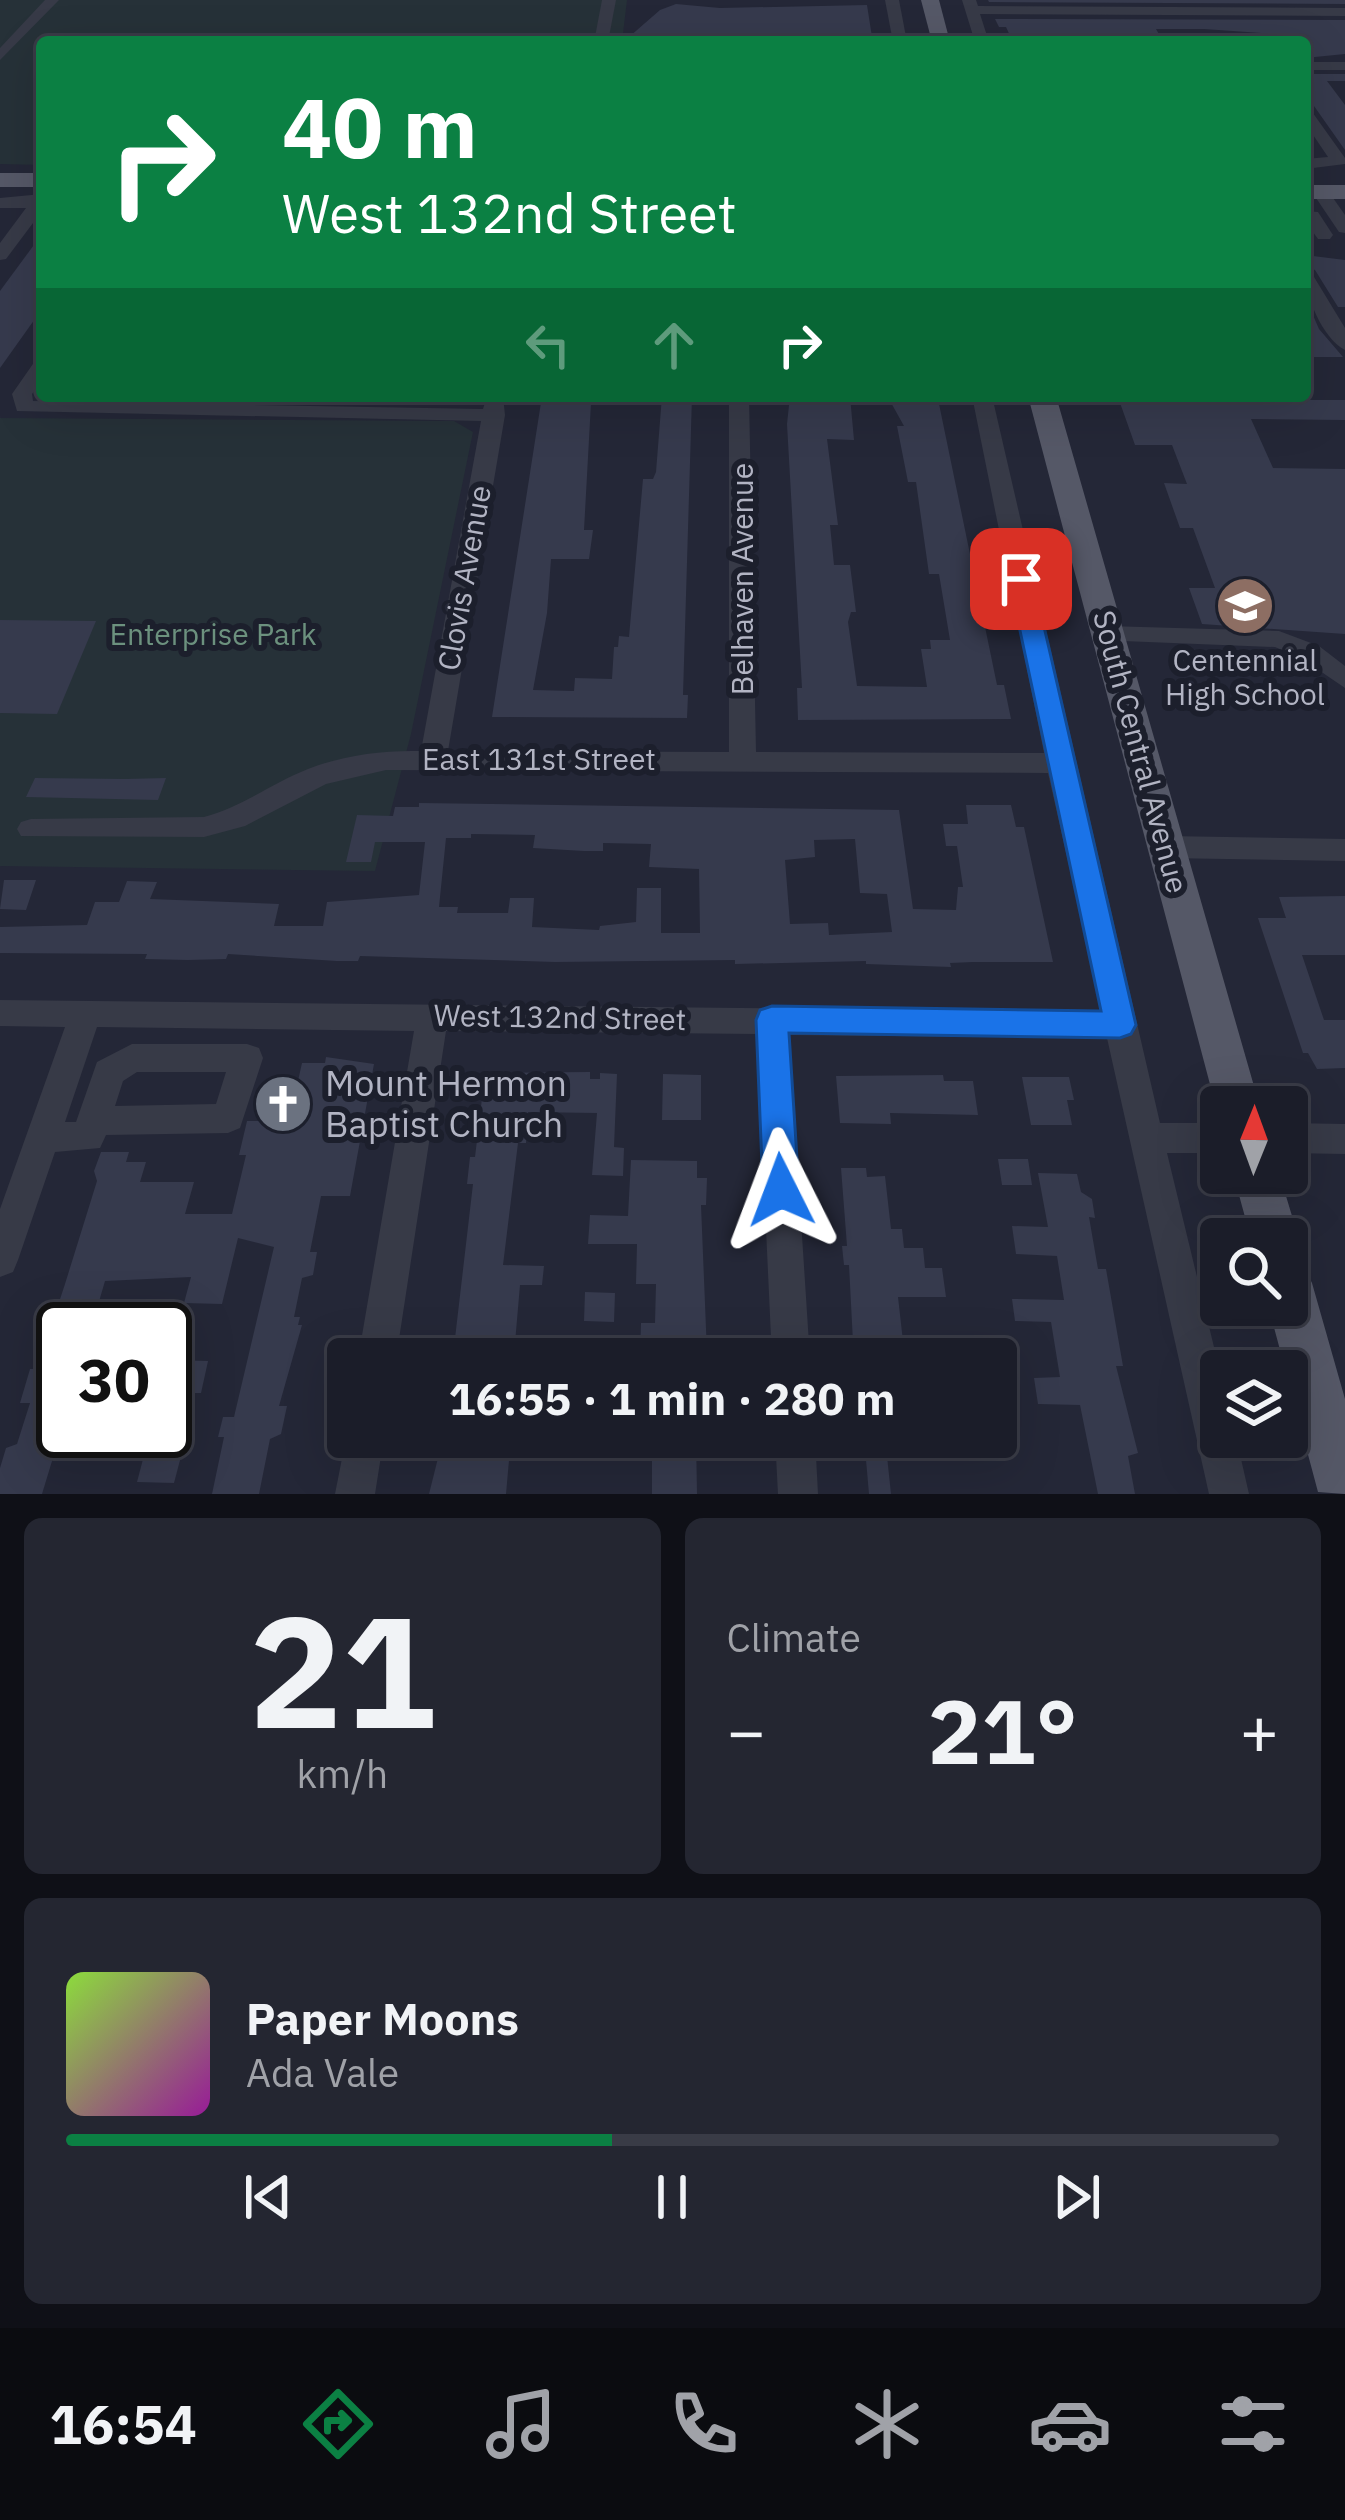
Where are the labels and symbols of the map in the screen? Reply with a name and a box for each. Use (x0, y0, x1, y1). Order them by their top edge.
street label: Belhaven Avenue (722, 463, 761, 695)
street label: Clovis Avenue (428, 482, 499, 673)
pin (970, 528, 1072, 630)
school or university icon: Centennial High School (1214, 575, 1276, 637)
street label: South Central Avenue (1085, 606, 1198, 897)
park label: Enterprise Park (109, 614, 317, 653)
place label: Centennial High School (1165, 640, 1325, 713)
street label: East 131st Street (422, 739, 656, 778)
street label: West 132nd Street (433, 995, 687, 1038)
place label: Mount Hermon Baptist Church (325, 1059, 567, 1147)
church icon: Mount Hermon Baptist Church (252, 1073, 314, 1135)
north arrow (1200, 1086, 1308, 1194)
position arrow (718, 1127, 844, 1253)
speed limit sign: 30 (36, 1302, 192, 1458)

